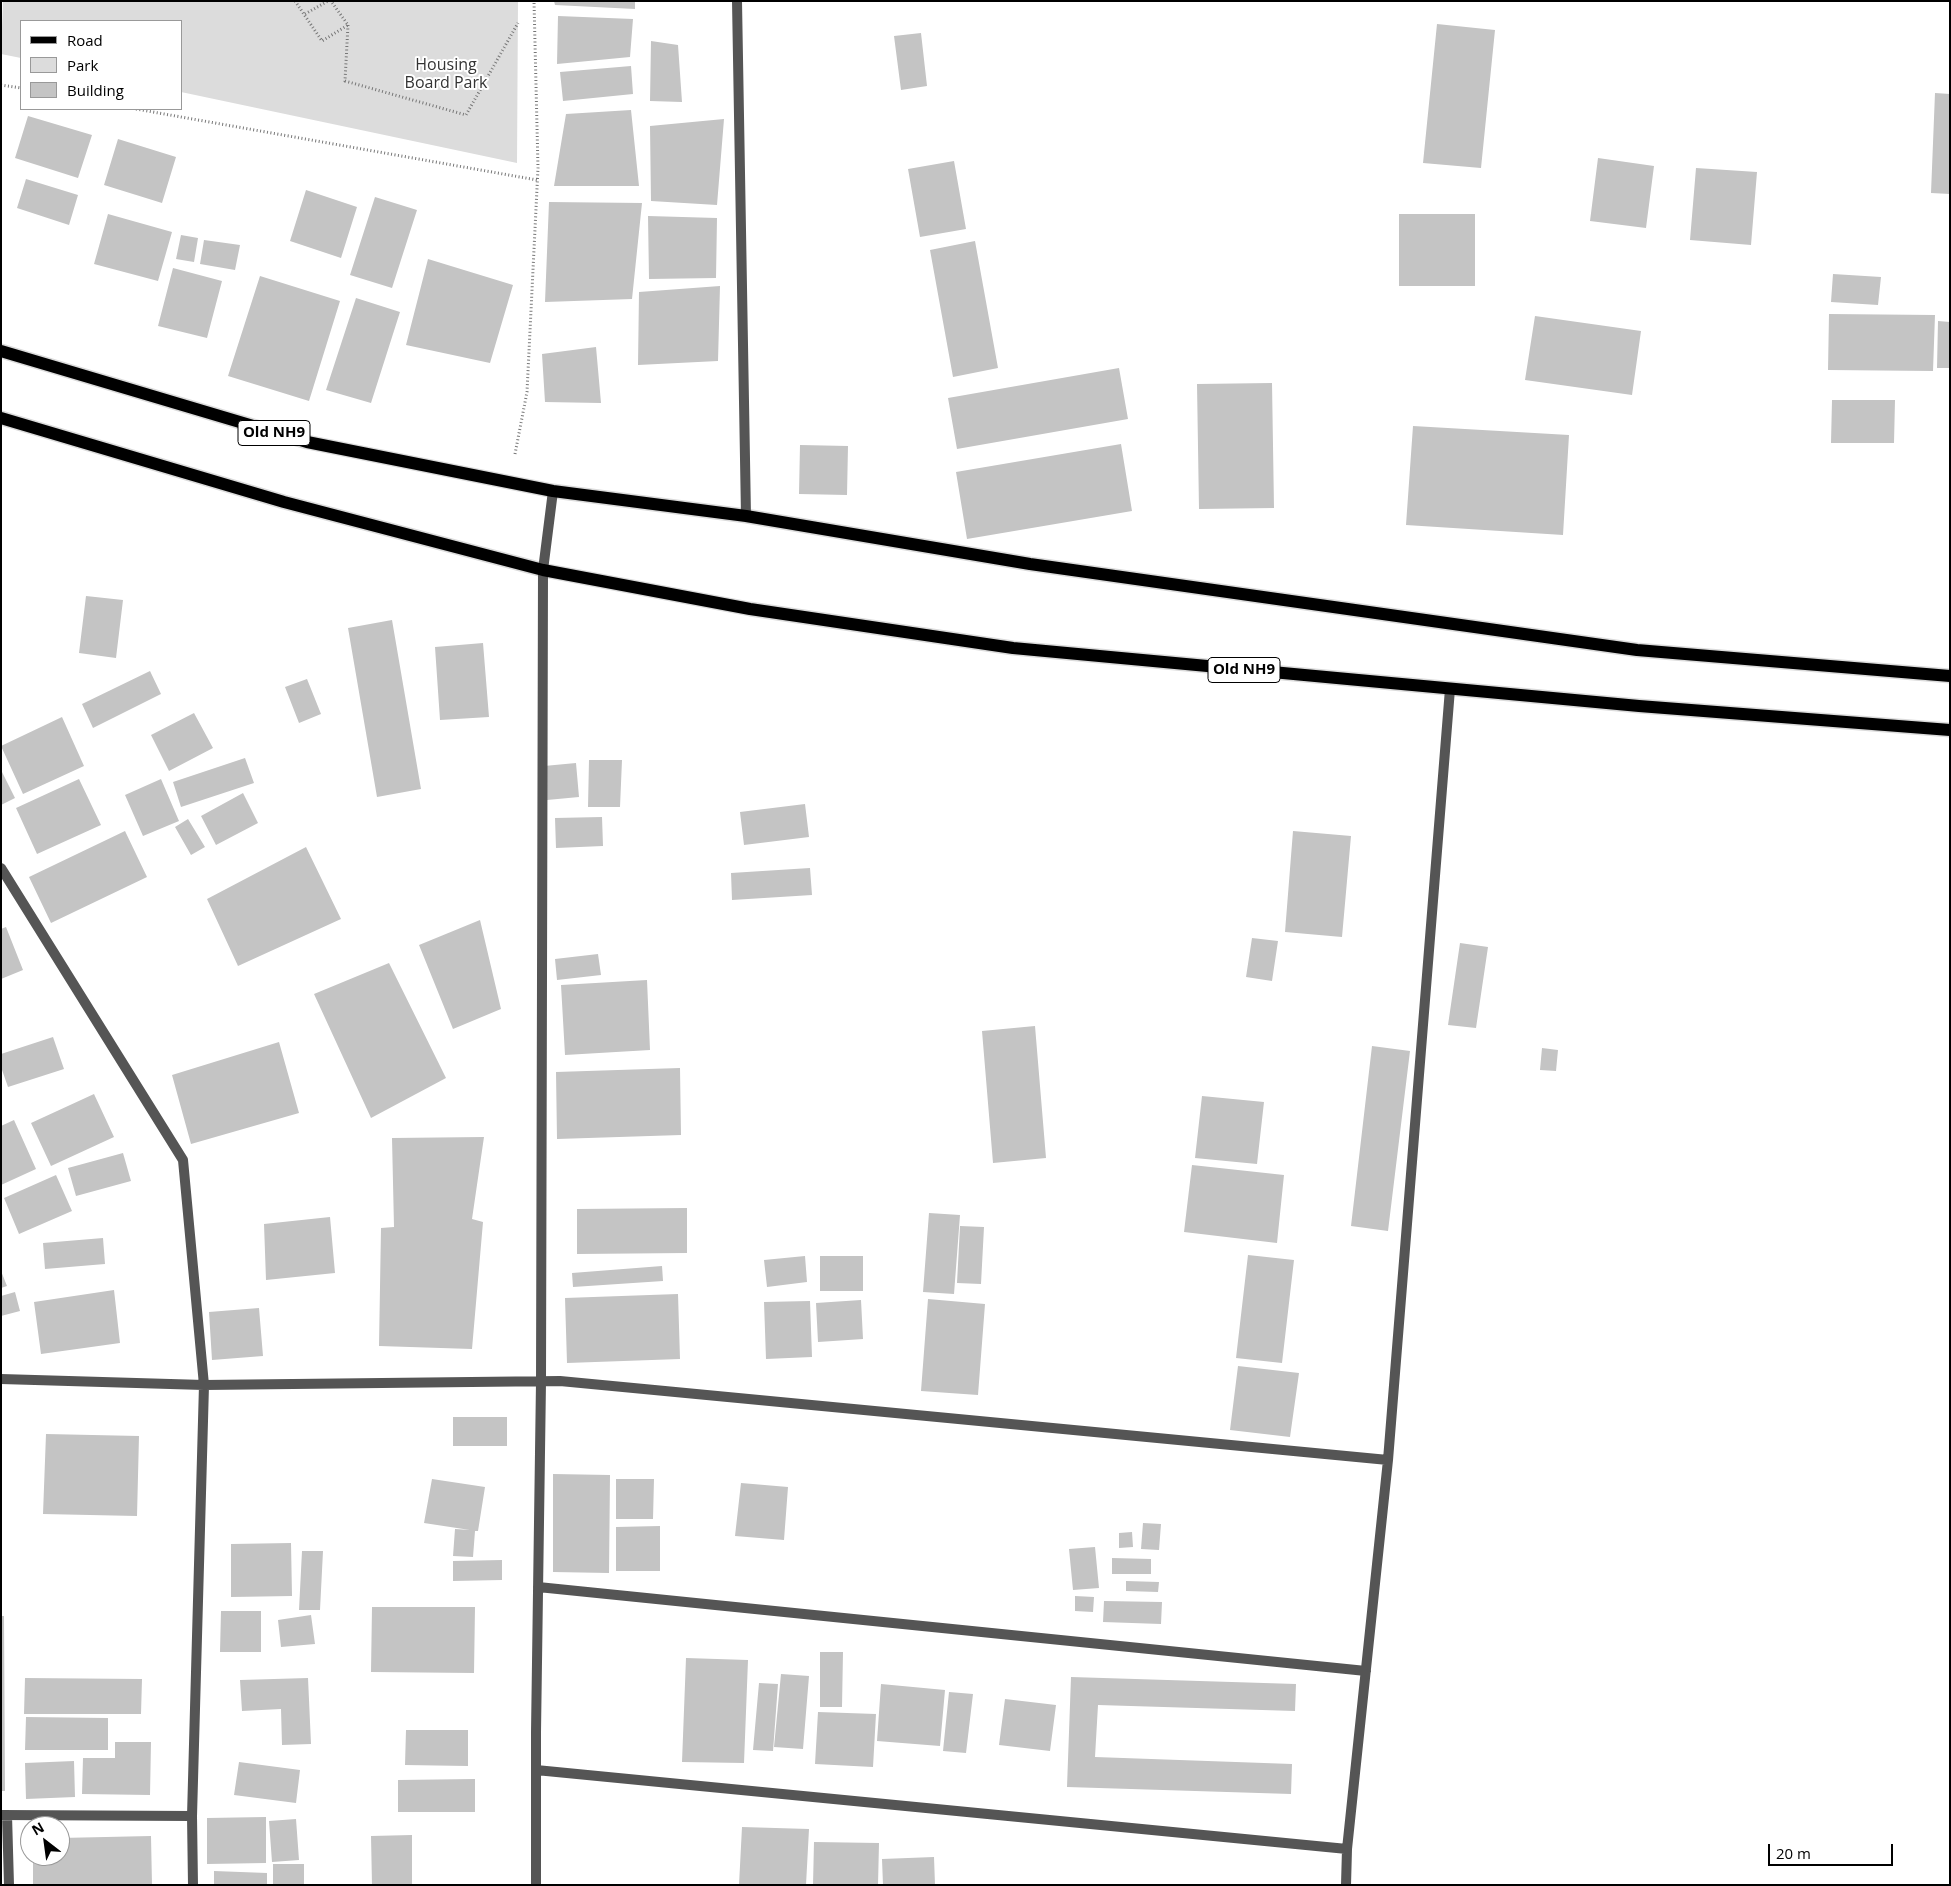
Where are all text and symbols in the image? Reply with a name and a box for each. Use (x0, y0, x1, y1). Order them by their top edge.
legend (20, 20, 182, 110)
text: Road (67, 30, 103, 50)
text: Park (67, 55, 98, 75)
park label: Housing Board Park (405, 55, 487, 93)
text: Building (67, 80, 124, 100)
road number: Old NH9 (238, 420, 310, 446)
road number: Old NH9 (1208, 658, 1280, 682)
north arrow (20, 1816, 70, 1866)
text: N (28, 1817, 47, 1840)
scale bar (1771, 1834, 1896, 1866)
text: 20 m (1776, 1843, 1811, 1863)

